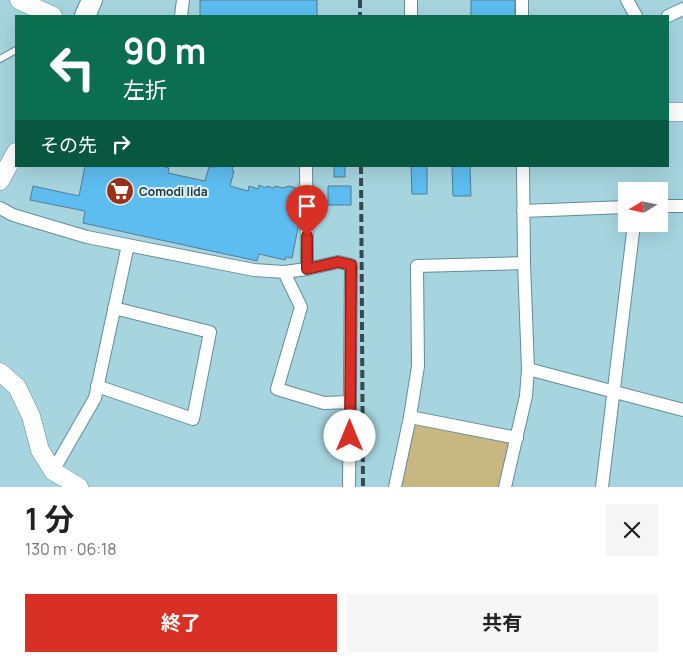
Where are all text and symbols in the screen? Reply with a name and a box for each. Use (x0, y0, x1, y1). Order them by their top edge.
text: 90 m (123, 27, 206, 75)
icon: left (40, 35, 105, 100)
text: 左折 (123, 75, 167, 105)
icon: right (107, 130, 135, 158)
text: その先 (40, 132, 97, 158)
supermarket icon: Comodi Iida (105, 176, 135, 206)
north arrow (618, 182, 668, 232)
map controls (618, 182, 668, 232)
place label: Comodi Iida (139, 183, 208, 200)
pin (286, 185, 328, 236)
icon: arrive (293, 192, 321, 220)
position arrow (323, 409, 375, 461)
text: 1 分 (25, 498, 74, 539)
button: close (606, 504, 658, 556)
text: 130 m · 06:18 (25, 538, 117, 560)
button: 終了 (25, 594, 337, 652)
button: 共有 (347, 594, 658, 652)

